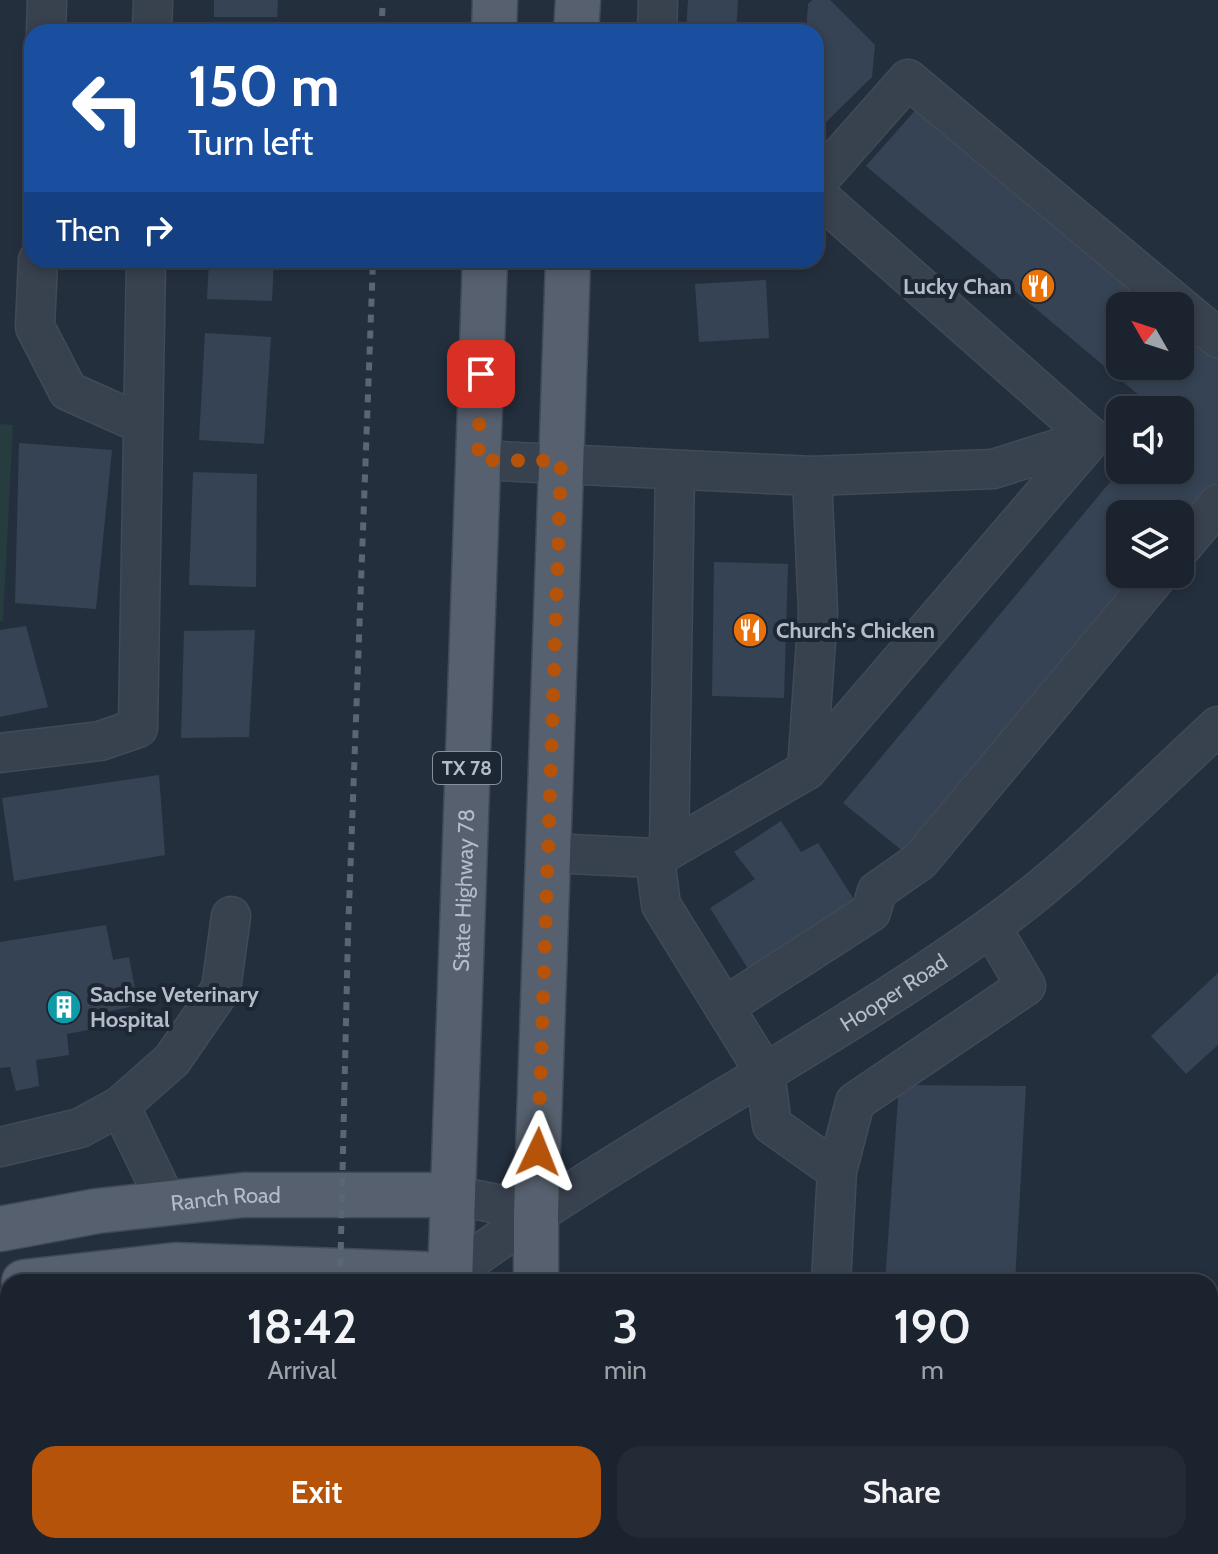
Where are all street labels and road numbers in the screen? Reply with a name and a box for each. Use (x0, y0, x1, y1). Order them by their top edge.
road number: TX 78 (433, 752, 501, 784)
street label: State Highway 78 (448, 808, 480, 972)
street label: Hooper Road (835, 948, 953, 1038)
street label: Ranch Road (169, 1182, 281, 1217)

